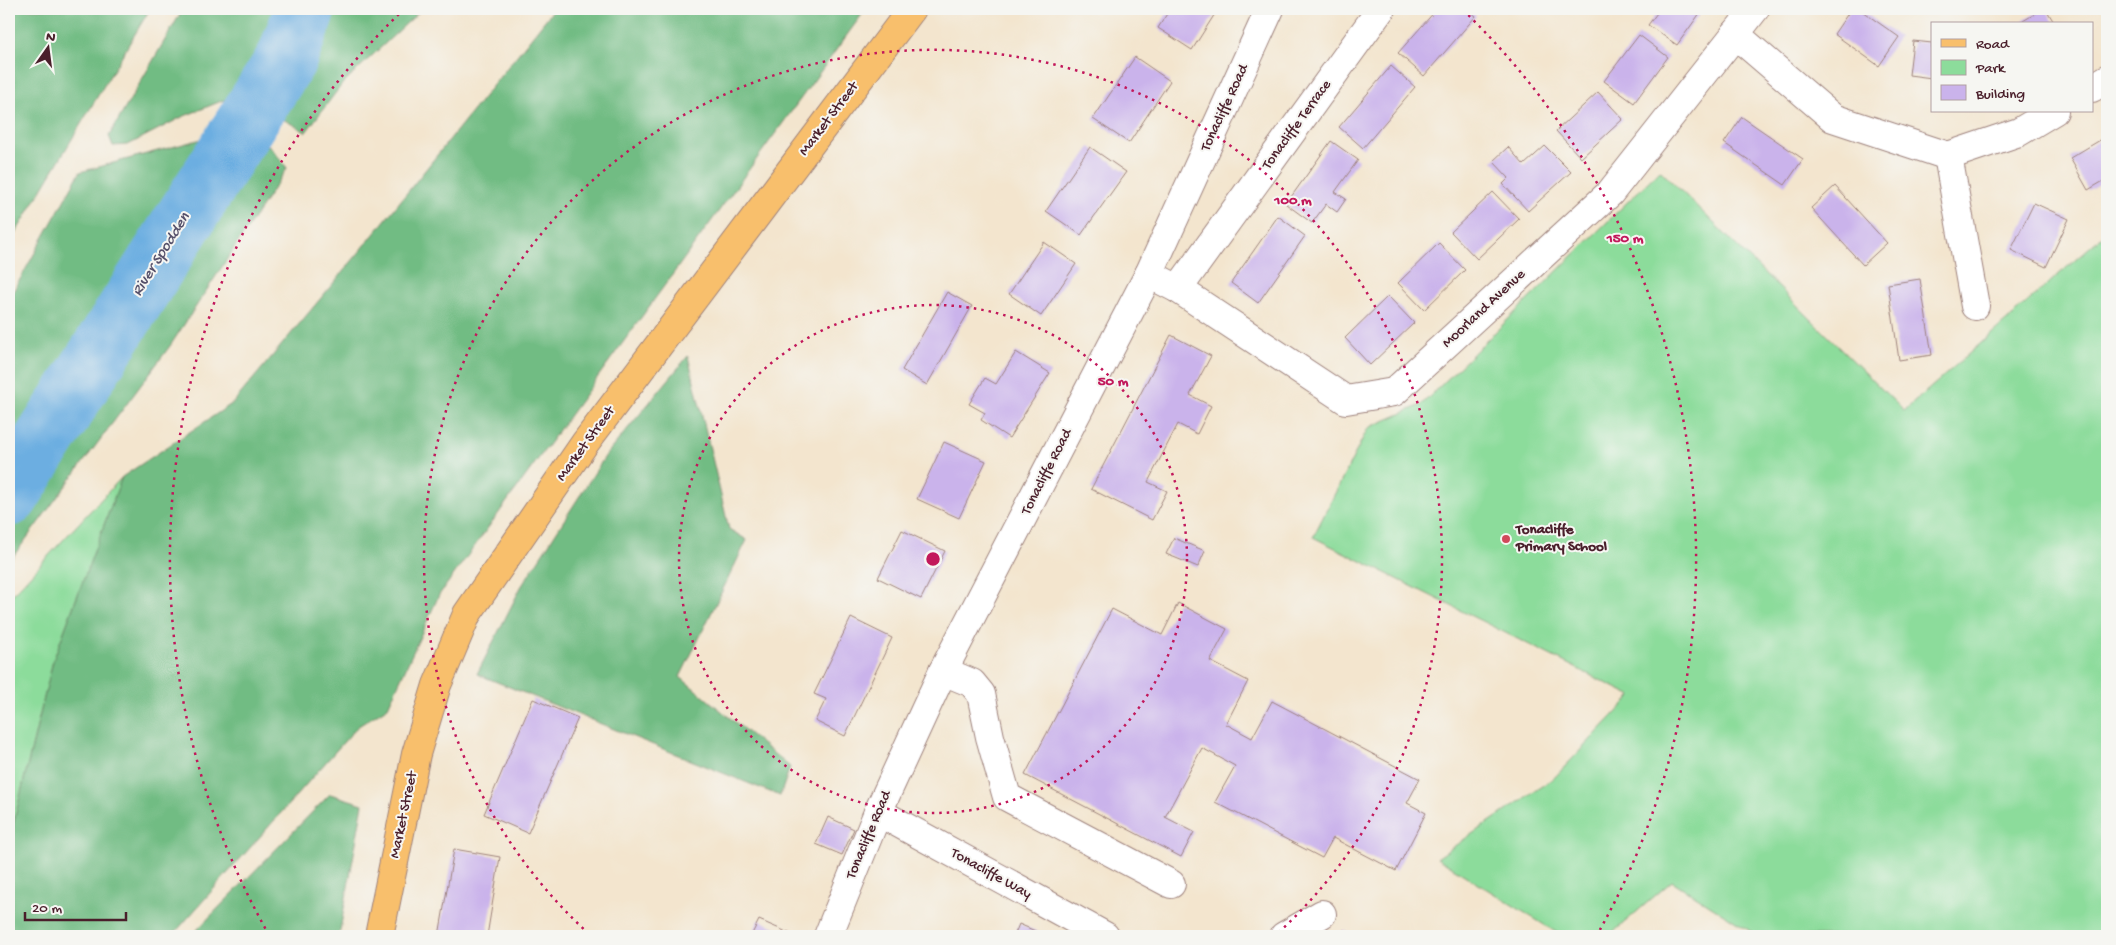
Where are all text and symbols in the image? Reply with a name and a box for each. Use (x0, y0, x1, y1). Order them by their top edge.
north arrow (22, 22, 72, 72)
legend (1931, 22, 2094, 112)
text: N (44, 28, 57, 47)
text: Road (1976, 36, 2010, 54)
text: Park (1975, 60, 2006, 78)
street label: Tonacliffe Road (1197, 61, 1254, 155)
street label: Tonacliffe Terrace (1258, 76, 1336, 174)
street label: Market Street (795, 77, 864, 160)
text: Building (1975, 86, 2025, 104)
text: 100 m (1273, 192, 1312, 210)
water label: River Spodden (129, 209, 195, 300)
text: 150 m (1606, 230, 1644, 248)
street label: Moorland Avenue (1439, 266, 1530, 352)
text: 50 m (1098, 373, 1129, 391)
street label: Market Street (553, 402, 620, 485)
street label: Tonacliffe Road (1017, 425, 1077, 519)
place label: Tonacliffe Primary School (1515, 521, 1608, 556)
marker: Tonacliffe Primary School (1500, 533, 1512, 545)
centre of rings (924, 550, 942, 568)
street label: Market Street (386, 768, 422, 860)
street label: Tonacliffe Road (842, 787, 896, 883)
street label: Tonacliffe Way (947, 844, 1035, 904)
scale bar (25, 890, 126, 922)
text: 20 m (32, 900, 62, 918)

